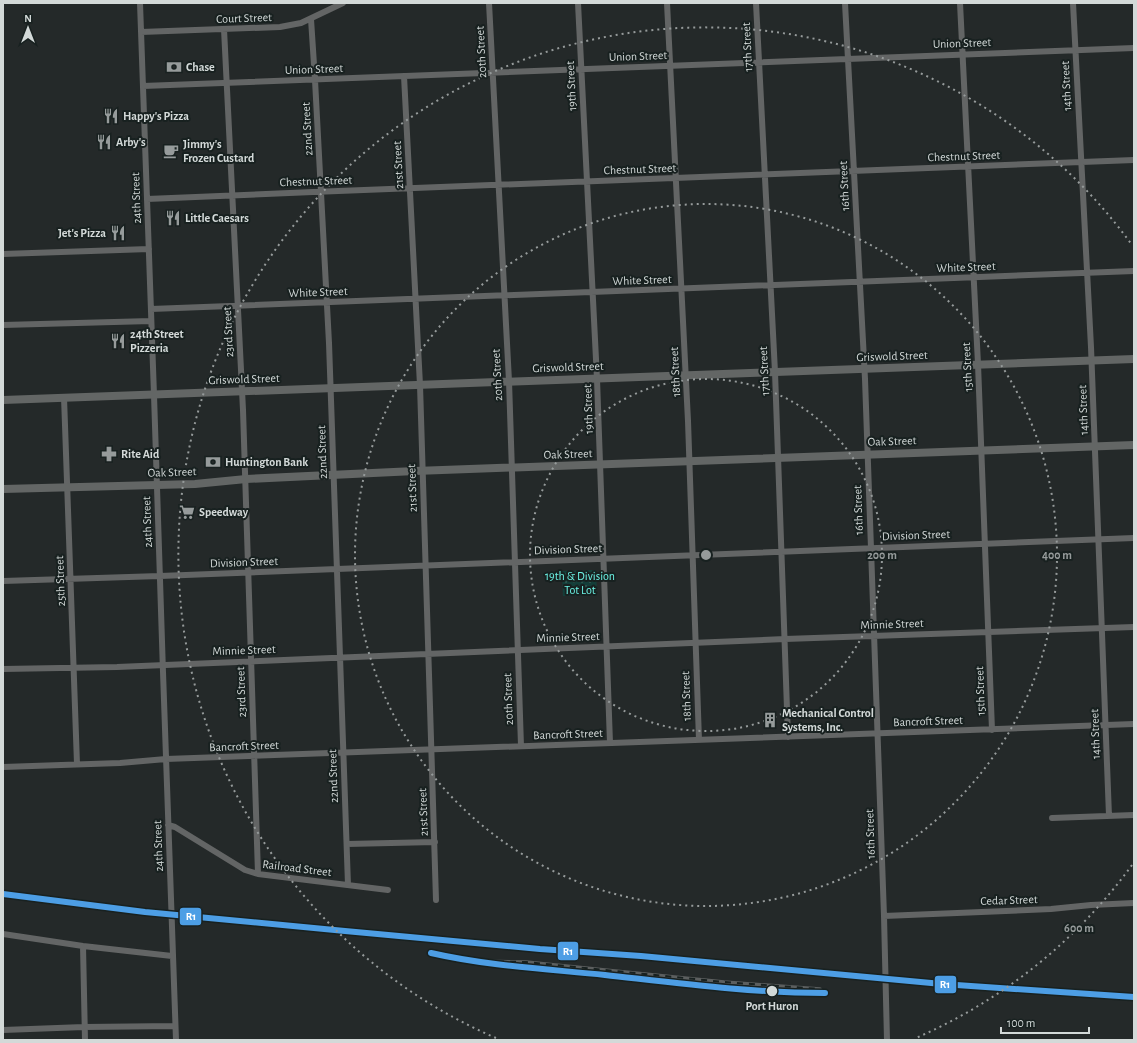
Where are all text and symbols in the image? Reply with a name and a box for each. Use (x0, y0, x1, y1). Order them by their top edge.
north arrow (8, 8, 48, 48)
street label: Court Street (216, 11, 272, 25)
text: N (24, 13, 32, 24)
street label: 17th Street (740, 22, 754, 72)
street label: 20th Street (474, 26, 488, 78)
street label: Union Street (933, 36, 992, 50)
street label: Union Street (609, 49, 668, 63)
bank icon: Chase (165, 58, 183, 76)
street label: 14th Street (1059, 60, 1073, 111)
place label: Chase (186, 61, 215, 73)
street label: 19th Street (564, 61, 578, 111)
street label: Union Street (285, 62, 344, 76)
street label: 22nd Street (300, 102, 314, 156)
restaurant icon: Happy's Pizza (102, 107, 120, 125)
place label: Happy's Pizza (123, 110, 189, 123)
restaurant icon: Arby's (95, 133, 113, 151)
place label: Arby's (116, 136, 146, 149)
place label: Jimmy's Frozen Custard (183, 138, 255, 164)
street label: 21st Street (391, 141, 405, 189)
cafe icon: Jimmy's Frozen Custard (162, 142, 180, 160)
street label: Chestnut Street (927, 149, 1001, 163)
street label: 16th Street (837, 161, 851, 211)
street label: Chestnut Street (603, 162, 677, 176)
street label: 24th Street (129, 172, 143, 224)
street label: Chestnut Street (279, 174, 353, 188)
restaurant icon: Little Caesars (164, 209, 182, 227)
place label: Little Caesars (185, 212, 249, 224)
restaurant icon: Jet's Pizza (109, 224, 127, 242)
place label: Jet's Pizza (58, 227, 106, 239)
street label: White Street (936, 260, 996, 274)
street label: White Street (612, 273, 672, 287)
street label: White Street (288, 285, 348, 299)
street label: 23rd Street (221, 306, 235, 358)
place label: 24th Street Pizzeria (130, 328, 184, 354)
restaurant icon: 24th Street Pizzeria (109, 332, 127, 350)
street label: 15th Street (960, 342, 974, 392)
street label: 18th Street (668, 346, 682, 397)
street label: 17th Street (757, 346, 771, 396)
street label: 20th Street (490, 349, 504, 401)
street label: Griswold Street (856, 349, 928, 363)
street label: Griswold Street (532, 360, 604, 374)
street label: Griswold Street (208, 372, 280, 386)
street label: 19th Street (581, 384, 595, 434)
street label: 14th Street (1076, 385, 1090, 435)
street label: 22nd Street (315, 425, 329, 479)
street label: Oak Street (867, 434, 917, 448)
pharmacy icon: Rite Aid (100, 445, 118, 463)
street label: Oak Street (543, 447, 593, 461)
place label: Rite Aid (121, 448, 160, 460)
bank icon: Huntington Bank (204, 453, 222, 471)
place label: Huntington Bank (225, 456, 308, 468)
street label: 21st Street (405, 464, 419, 512)
street label: Oak Street (147, 465, 197, 479)
street label: 16th Street (851, 485, 865, 535)
street label: 24th Street (140, 496, 154, 548)
supermarket icon: Speedway (178, 503, 196, 521)
place label: Speedway (199, 506, 249, 519)
street label: Division Street (882, 528, 950, 542)
street label: Division Street (534, 542, 602, 556)
centre of rings (699, 548, 713, 562)
text: 200 m (867, 549, 897, 561)
text: 400 m (1042, 549, 1072, 561)
street label: 25th Street (53, 555, 67, 607)
street label: Division Street (210, 555, 278, 569)
park label: 19th & Division Tot Lot (545, 570, 615, 596)
street label: Minnie Street (860, 617, 924, 631)
street label: Minnie Street (536, 630, 600, 644)
street label: Minnie Street (212, 643, 276, 657)
street label: 23rd Street (234, 666, 248, 718)
street label: 15th Street (973, 666, 987, 716)
street label: 18th Street (679, 671, 693, 721)
street label: 20th Street (501, 673, 515, 725)
place label: Mechanical Control Systems, Inc. (782, 707, 874, 734)
street label: 14th Street (1088, 709, 1102, 759)
building icon: Mechanical Control Systems, Inc. (761, 711, 779, 729)
street label: Bancroft Street (893, 714, 963, 728)
street label: Bancroft Street (533, 727, 603, 741)
street label: Bancroft Street (209, 739, 279, 753)
street label: 22nd Street (326, 749, 340, 803)
street label: 21st Street (416, 788, 430, 836)
street label: 16th Street (863, 809, 877, 859)
street label: 24th Street (151, 820, 165, 872)
street label: Railroad Street (262, 858, 332, 878)
street label: Cedar Street (980, 893, 1038, 907)
line badge: R1 (179, 907, 202, 926)
text: R1 (186, 911, 196, 922)
text: 600 m (1064, 922, 1094, 934)
line badge: R1 (557, 941, 579, 961)
text: R1 (563, 946, 573, 957)
line badge: R1 (934, 975, 957, 994)
text: R1 (940, 979, 950, 990)
marker: Port Huron (765, 984, 779, 998)
place label: Port Huron (745, 1000, 799, 1012)
scale bar (1001, 1009, 1089, 1035)
text: 100 m (1007, 1017, 1035, 1029)

